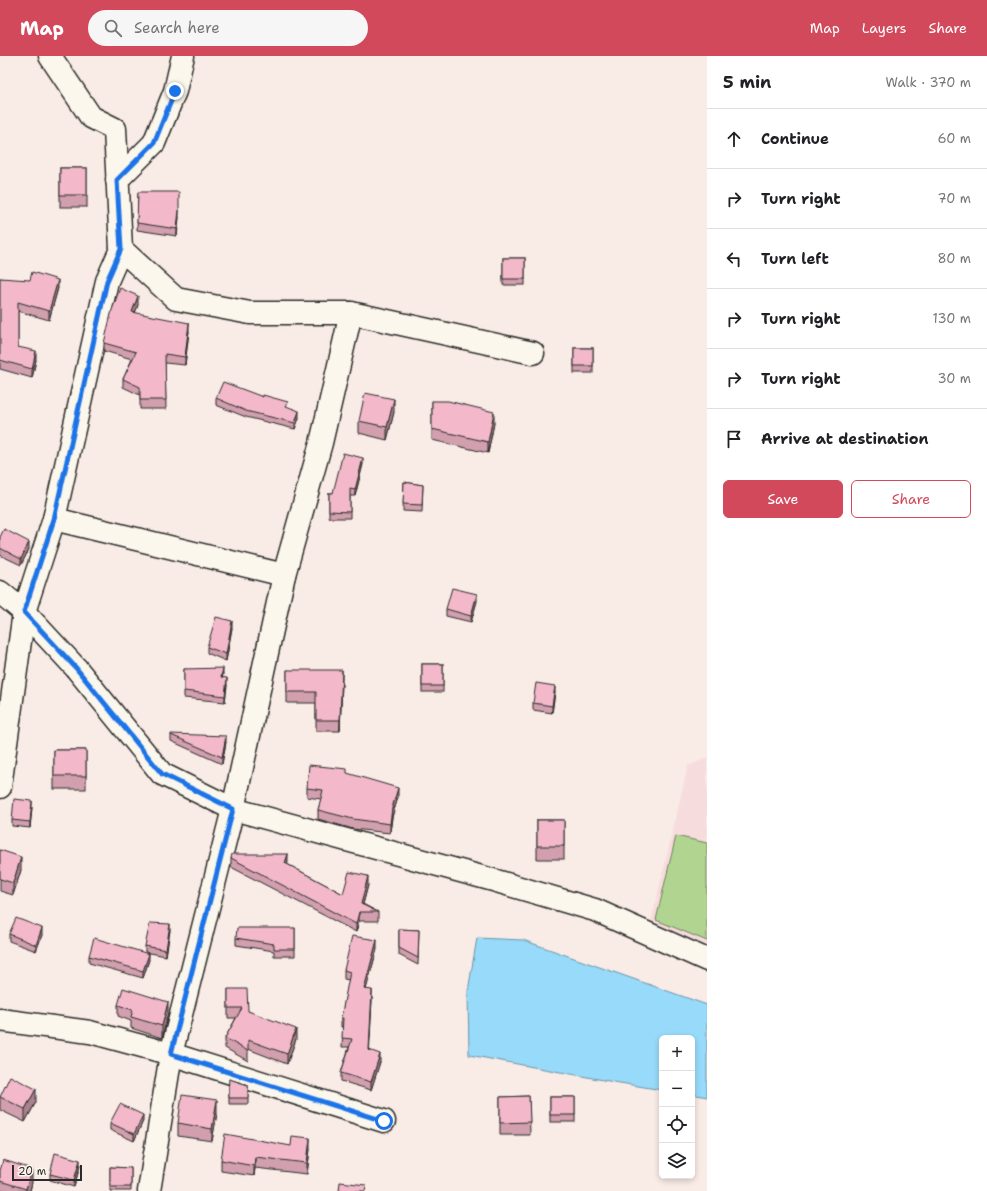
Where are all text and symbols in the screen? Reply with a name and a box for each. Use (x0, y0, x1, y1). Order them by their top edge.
search box (88, 10, 368, 46)
text: Map (20, 16, 64, 41)
icon: search (102, 17, 124, 39)
text: Search here (134, 18, 220, 38)
text: Map (810, 19, 840, 37)
text: Layers (862, 19, 906, 37)
text: Share (928, 19, 967, 37)
text: 5 min (723, 71, 771, 93)
text: Walk · 370 m (886, 74, 971, 91)
route end (166, 82, 184, 100)
icon: ahead (723, 128, 745, 150)
text: Continue (761, 129, 829, 149)
text: 60 m (938, 130, 971, 147)
icon: right (723, 188, 745, 210)
text: Turn right (761, 189, 841, 209)
text: 70 m (937, 190, 971, 207)
icon: left (723, 248, 745, 270)
text: Turn left (761, 249, 829, 269)
text: 80 m (937, 250, 971, 267)
icon: right (723, 308, 745, 330)
text: Turn right (761, 309, 841, 329)
text: 130 m (933, 310, 971, 327)
icon: right (723, 368, 745, 390)
text: Turn right (761, 369, 841, 389)
text: 30 m (937, 370, 971, 387)
icon: arrive (723, 428, 745, 450)
text: Arrive at destination (761, 429, 929, 449)
button: Save (723, 480, 843, 518)
button: Share (851, 480, 971, 518)
map controls (659, 1035, 695, 1179)
button: + (659, 1035, 695, 1071)
button: − (659, 1071, 695, 1107)
button: locate (659, 1107, 695, 1143)
route start (375, 1112, 393, 1130)
button: layers (659, 1143, 695, 1179)
scale bar (12, 1163, 82, 1182)
text: 20 m (18, 1164, 46, 1179)

